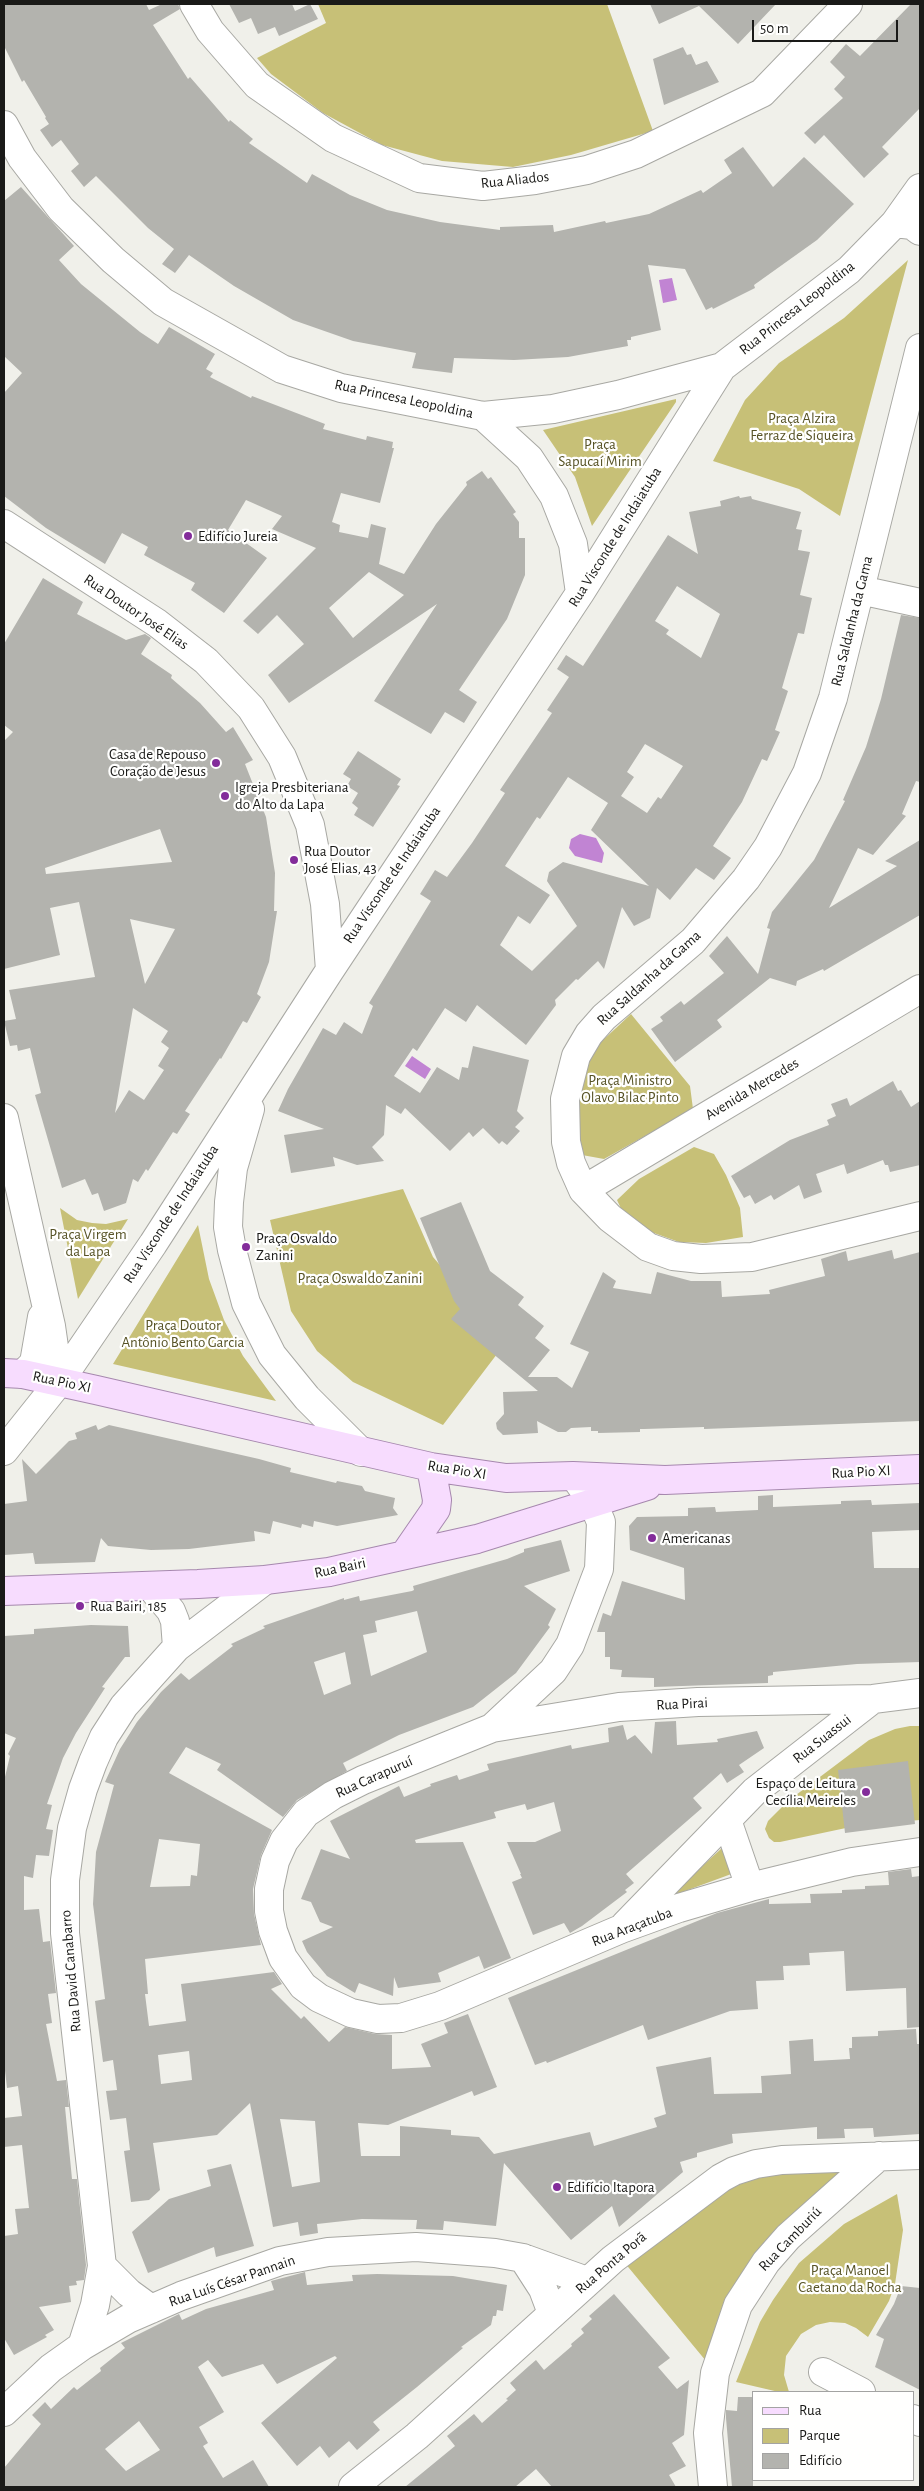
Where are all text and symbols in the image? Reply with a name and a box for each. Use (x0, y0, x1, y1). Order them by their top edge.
scale bar (754, 10, 900, 42)
text: 50 m (760, 21, 789, 36)
street label: Rua Aliados (480, 167, 550, 193)
street label: Rua Princesa Leopoldina (736, 257, 858, 359)
street label: Rua Princesa Leopoldina (333, 375, 475, 423)
park label: Praça Alzira Ferraz de Siqueira (750, 409, 854, 444)
park label: Praça Sapucaí Mirim (558, 435, 642, 470)
street label: Rua Visconde de Indaiatuba (565, 464, 665, 610)
place label: Edifício Jureia (198, 527, 278, 545)
marker: Edifício Jureia (182, 530, 194, 542)
street label: Rua Saldanha da Gama (827, 554, 877, 688)
street label: Rua Doutor José Elias (80, 570, 192, 654)
place label: Casa de Repouso Coração de Jesus (109, 745, 206, 780)
marker: Casa de Repouso Coração de Jesus (210, 757, 222, 769)
place label: Igreja Presbiteriana do Alto da Lapa (235, 778, 349, 813)
marker: Igreja Presbiteriana do Alto da Lapa (219, 790, 231, 802)
street label: Rua Visconde de Indaiatuba (339, 803, 445, 947)
place label: Rua Doutor José Elias, 43 (304, 842, 377, 877)
marker: Rua Doutor José Elias, 43 (288, 854, 300, 866)
street label: Rua Saldanha da Gama (593, 927, 705, 1029)
street label: Avenida Mercedes (702, 1054, 802, 1124)
park label: Praça Ministro Olavo Bilac Pinto (581, 1071, 679, 1106)
street label: Rua Visconde de Indaiatuba (119, 1141, 223, 1287)
park label: Praça Virgem da Lapa (49, 1225, 127, 1260)
place label: Praça Osvaldo Zanini (256, 1229, 337, 1264)
marker: Praça Osvaldo Zanini (240, 1241, 252, 1253)
park label: Praça Oswaldo Zanini (298, 1269, 422, 1287)
park label: Praça Doutor Antônio Bento Garcia (121, 1316, 245, 1351)
street label: Rua Pio XI (31, 1367, 93, 1397)
street label: Rua Pio XI (426, 1456, 488, 1484)
street label: Rua Pio XI (831, 1461, 891, 1483)
place label: Americanas (662, 1529, 731, 1547)
marker: Americanas (646, 1532, 658, 1544)
street label: Rua Bairi (313, 1554, 367, 1582)
place label: Rua Bairi, 185 (90, 1597, 167, 1615)
marker: Rua Bairi, 185 (74, 1600, 86, 1612)
street label: Rua Pirai (656, 1694, 708, 1714)
street label: Rua Suassui (789, 1711, 855, 1767)
street label: Rua Carapuruí (333, 1752, 415, 1802)
place label: Espaço de Leitura Cecília Meireles (755, 1774, 856, 1809)
marker: Espaço de Leitura Cecília Meireles (860, 1786, 872, 1798)
street label: Rua Araçatuba (589, 1903, 675, 1951)
street label: Rua David Canabarro (57, 1909, 85, 2033)
place label: Edifício Itapora (567, 2178, 655, 2196)
marker: Edifício Itapora (551, 2181, 563, 2193)
street label: Rua Camburiú (755, 2203, 825, 2275)
street label: Rua Ponta Porã (572, 2228, 650, 2298)
street label: Rua Luís César Pannain (166, 2251, 298, 2311)
park label: Praça Manoel Caetano da Rocha (798, 2261, 902, 2296)
legend (752, 2391, 914, 2481)
text: Rua (799, 2403, 822, 2418)
text: Parque (799, 2428, 840, 2443)
text: Edifício (799, 2453, 842, 2468)

